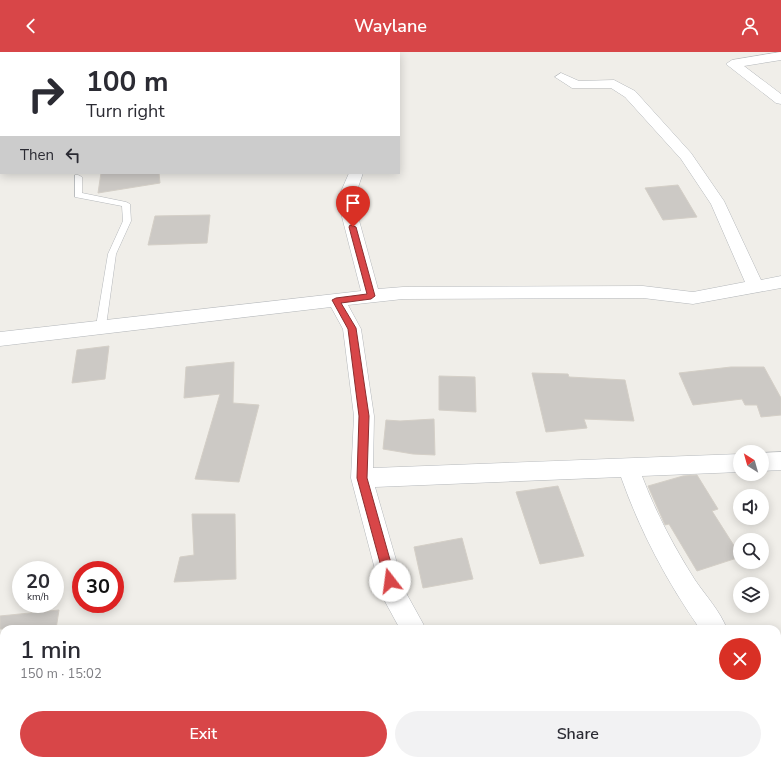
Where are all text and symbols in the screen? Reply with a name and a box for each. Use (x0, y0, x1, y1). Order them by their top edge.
text: Waylane (354, 14, 427, 38)
icon: back (20, 15, 42, 37)
icon: person (739, 15, 761, 37)
text: 100 m (86, 63, 169, 101)
icon: right (20, 68, 72, 120)
text: Turn right (86, 99, 165, 123)
icon: left (62, 144, 84, 166)
text: Then (20, 145, 54, 165)
pin (336, 186, 370, 227)
icon: arrive (342, 192, 364, 214)
north arrow (733, 445, 769, 481)
map controls (733, 445, 769, 613)
button: sound (733, 489, 769, 525)
button: search (733, 533, 769, 569)
position arrow (369, 560, 411, 602)
speed limit sign: 30 (72, 561, 124, 613)
text: 20 (26, 568, 50, 595)
button: layers (733, 577, 769, 613)
text: km/h (27, 590, 49, 604)
text: 1 min (20, 634, 81, 666)
button: close (719, 638, 761, 680)
text: 150 m · 15:02 (20, 665, 102, 683)
button: Exit (20, 711, 387, 757)
button: Share (395, 711, 761, 757)

